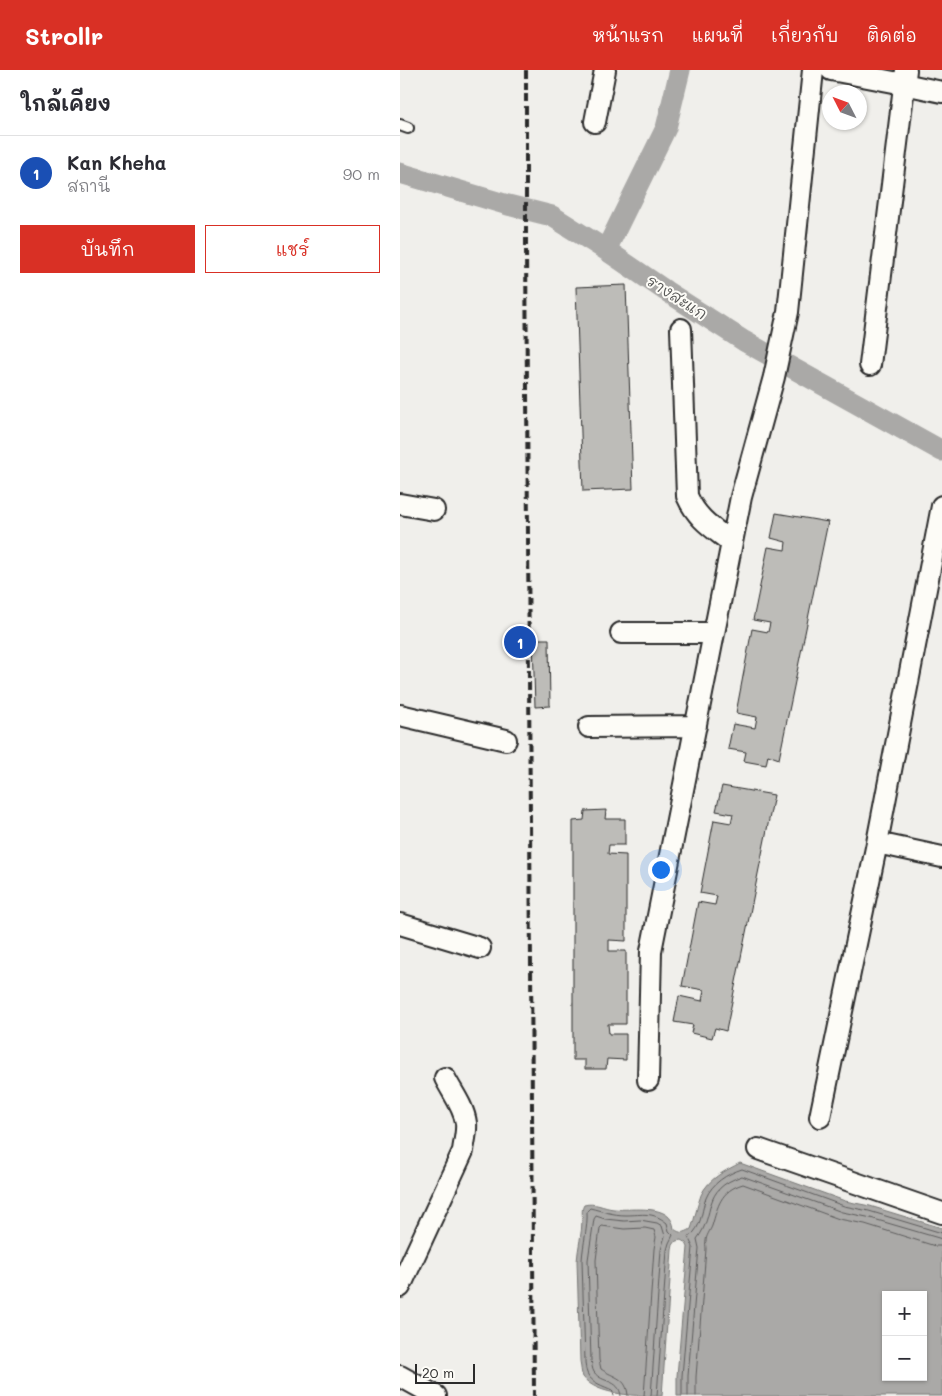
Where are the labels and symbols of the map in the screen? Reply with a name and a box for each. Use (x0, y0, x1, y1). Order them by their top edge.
north arrow (822, 85, 867, 130)
water label: รางสะแก (643, 269, 712, 324)
pin: 1 (504, 623, 536, 661)
your location (648, 857, 674, 883)
scale bar (415, 1361, 475, 1384)

